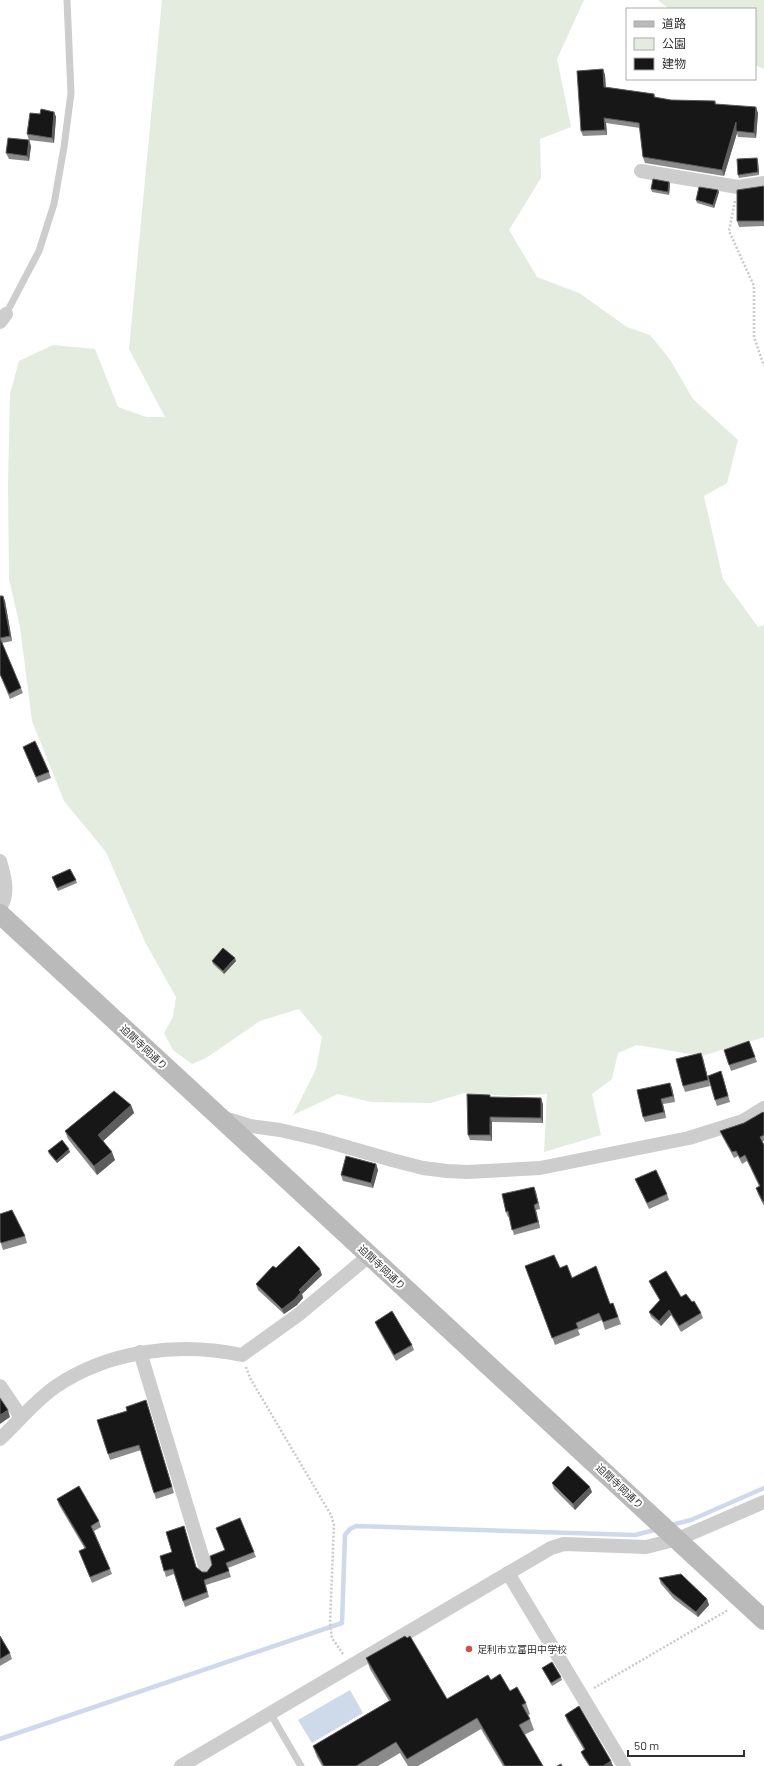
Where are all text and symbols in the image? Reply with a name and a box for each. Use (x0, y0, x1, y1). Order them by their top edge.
legend (626, 8, 756, 80)
text: 道路 (662, 16, 686, 30)
text: 公園 (662, 36, 686, 50)
text: 建物 (662, 56, 686, 70)
street label: 迫間寺岡通り (118, 1022, 170, 1072)
street label: 迫間寺岡通り (356, 1242, 408, 1292)
street label: 迫間寺岡通り (594, 1461, 646, 1511)
place label: 足利市立富田中学校 (477, 1643, 567, 1655)
marker: 足利市立富田中学校 (464, 1644, 474, 1654)
scale bar (628, 1732, 744, 1758)
text: 50 m (634, 1738, 659, 1752)

